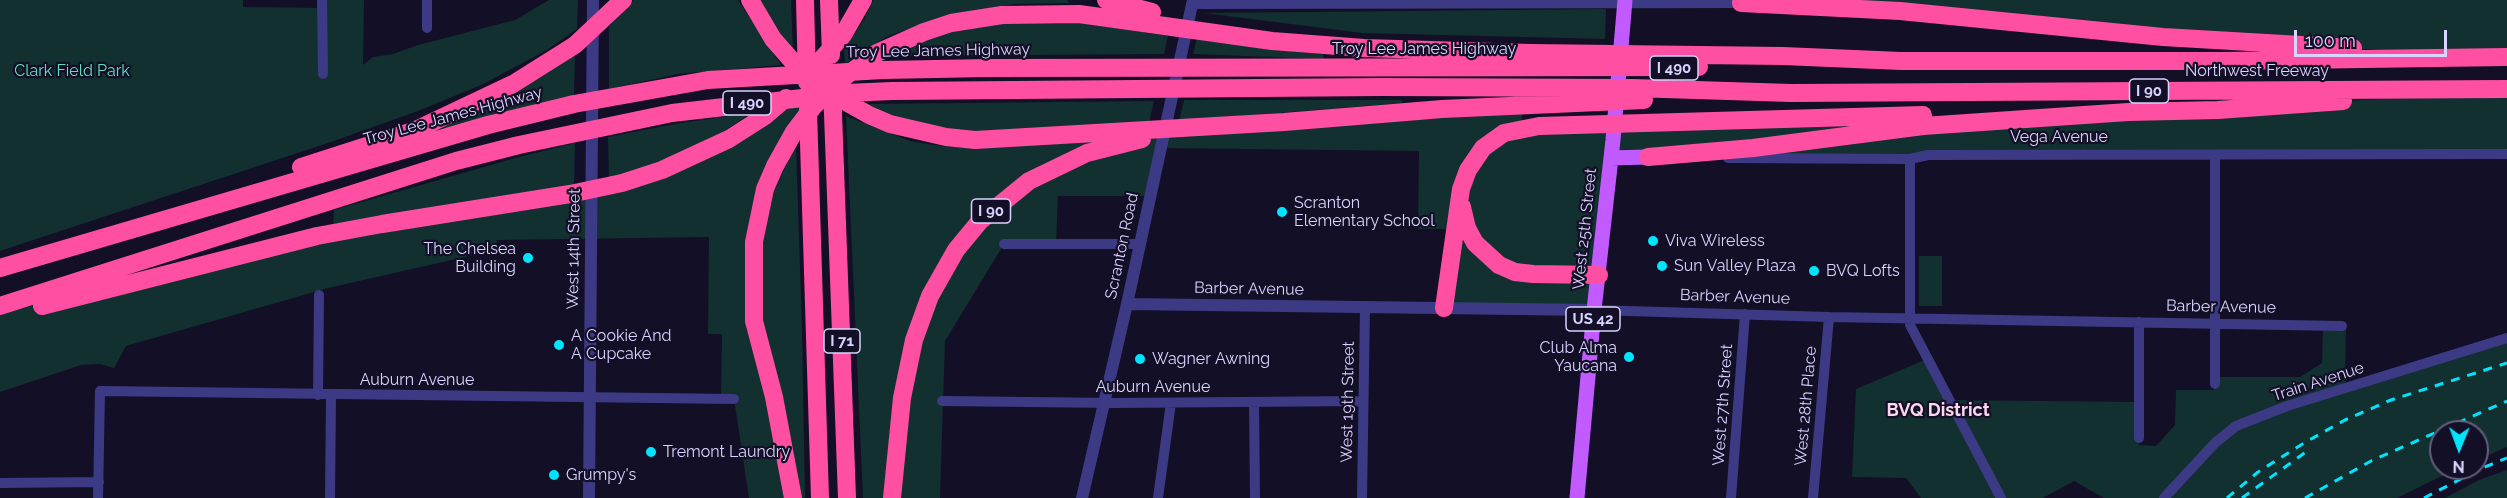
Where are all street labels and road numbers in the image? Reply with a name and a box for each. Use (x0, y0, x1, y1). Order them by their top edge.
street label: Troy Lee James Highway (1332, 39, 1516, 59)
street label: Troy Lee James Highway (846, 40, 1030, 62)
road number: I 490 (1650, 56, 1698, 80)
street label: Northwest Freeway (2185, 61, 2329, 81)
road number: I 90 (2130, 79, 2168, 103)
street label: Troy Lee James Highway (362, 83, 544, 149)
road number: I 490 (723, 91, 771, 115)
street label: Vega Avenue (2010, 127, 2108, 147)
street label: West 25th Street (1569, 167, 1601, 291)
street label: West 14th Street (563, 188, 585, 310)
street label: Scranton Road (1101, 191, 1143, 301)
road number: I 90 (972, 199, 1010, 223)
street label: Barber Avenue (1194, 278, 1304, 300)
street label: Barber Avenue (1680, 285, 1790, 309)
street label: Barber Avenue (2166, 296, 2276, 318)
road number: US 42 (1566, 307, 1620, 331)
road number: I 71 (824, 329, 860, 353)
street label: West 19th Street (1337, 341, 1359, 463)
street label: West 27th Street (1709, 343, 1737, 467)
street label: West 28th Place (1791, 345, 1821, 467)
street label: Train Avenue (2270, 358, 2366, 406)
street label: Auburn Avenue (360, 370, 474, 390)
street label: Auburn Avenue (1096, 377, 1210, 397)

